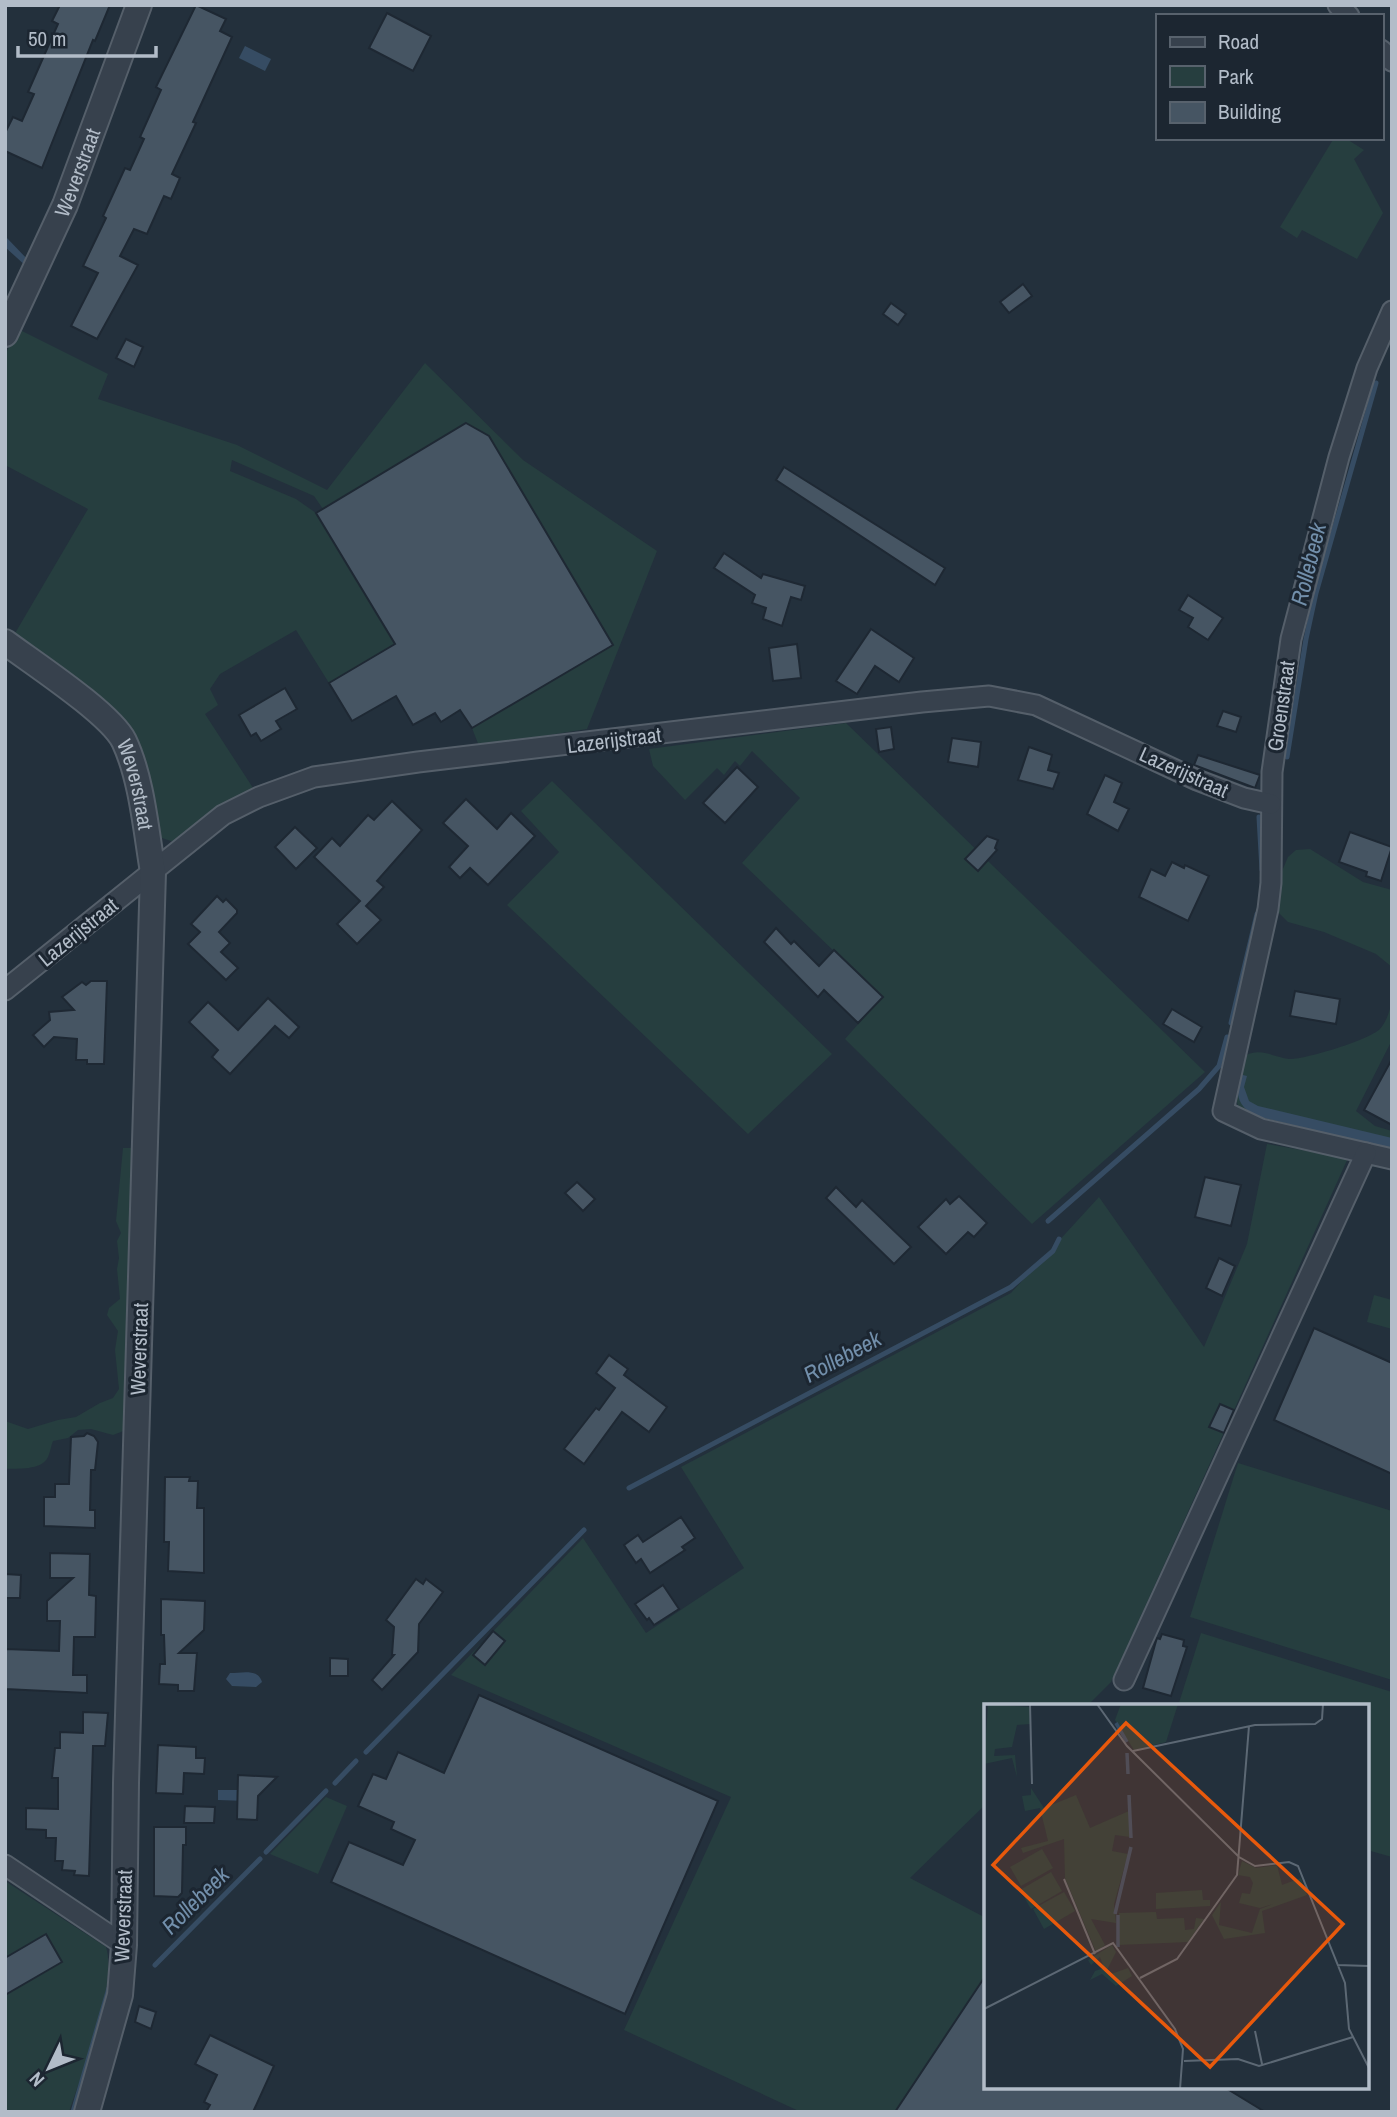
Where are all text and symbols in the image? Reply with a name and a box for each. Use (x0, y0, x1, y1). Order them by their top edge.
scale bar (18, 14, 156, 58)
legend (1156, 14, 1383, 140)
text: 50 m (28, 24, 66, 53)
text: Road (1218, 27, 1259, 56)
text: Park (1218, 62, 1254, 91)
text: Building (1218, 97, 1282, 126)
street label: Weverstraat (47, 124, 107, 222)
water label: Rollebeek (1283, 518, 1334, 608)
street label: Groenstraat (1260, 659, 1302, 753)
street label: Lazerijstraat (565, 720, 663, 760)
street label: Weverstraat (110, 734, 161, 832)
street label: Lazerijstraat (1135, 739, 1233, 805)
street label: Lazerijstraat (32, 891, 124, 973)
street label: Weverstraat (123, 1302, 155, 1396)
water label: Rollebeek (798, 1322, 888, 1389)
inset map (984, 1704, 1369, 2089)
water label: Rollebeek (154, 1858, 237, 1941)
street label: Weverstraat (107, 1869, 139, 1963)
north arrow (14, 2033, 84, 2103)
text: N (23, 2067, 50, 2093)

